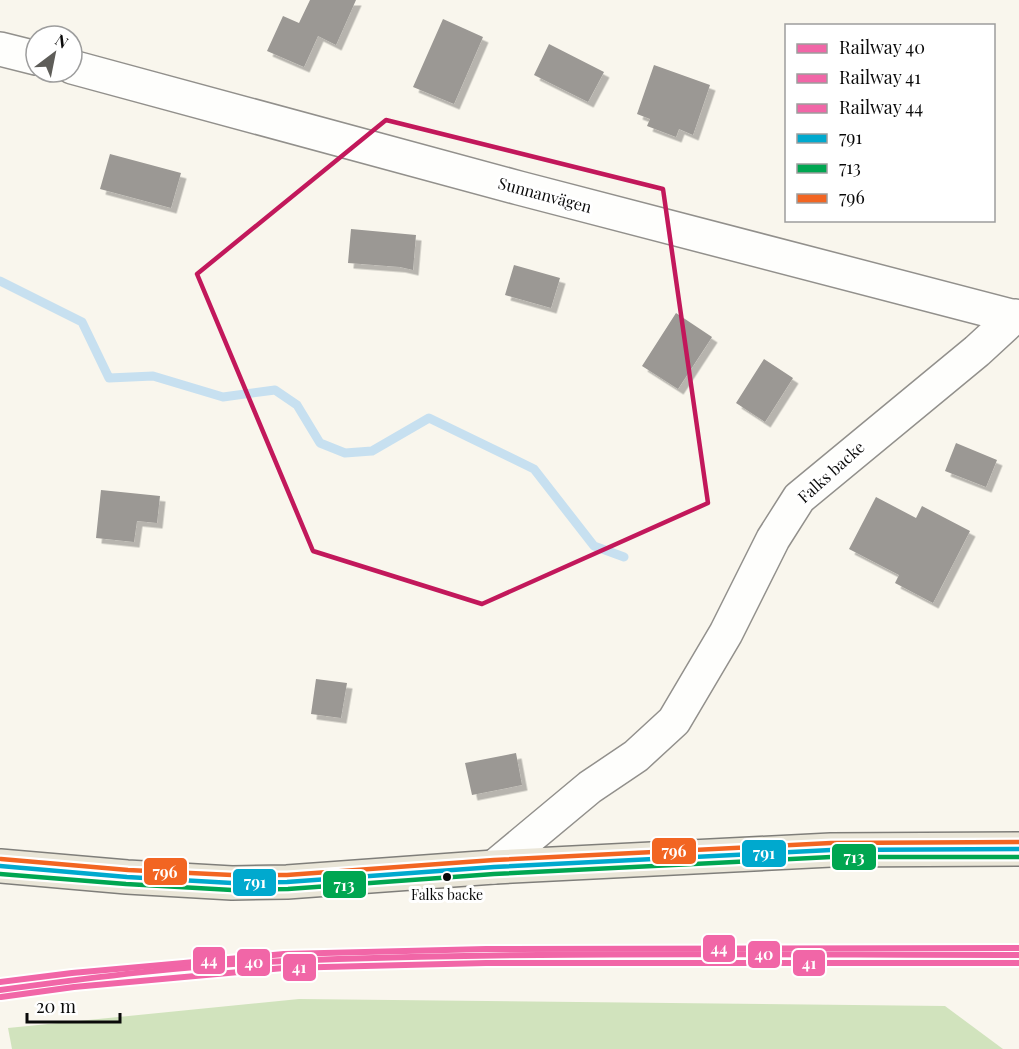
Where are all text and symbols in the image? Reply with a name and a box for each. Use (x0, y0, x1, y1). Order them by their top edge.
north arrow (24, 24, 84, 84)
legend (785, 24, 995, 222)
text: N (52, 29, 73, 53)
text: Railway 40 (839, 35, 925, 59)
text: Railway 41 (839, 65, 921, 89)
text: Railway 44 (839, 95, 923, 119)
text: 791 (839, 125, 862, 149)
text: 713 (839, 155, 861, 179)
street label: Sunnanvägen (496, 172, 595, 217)
text: 796 (839, 185, 865, 209)
street label: Falks backe (793, 436, 868, 507)
line badge: 796 (651, 837, 697, 865)
line badge: 791 (741, 839, 787, 868)
text: 796 (661, 840, 687, 861)
text: 791 (753, 842, 775, 863)
line badge: 713 (831, 843, 877, 871)
text: 713 (843, 846, 865, 867)
line badge: 796 (143, 857, 188, 886)
text: 796 (152, 861, 178, 882)
line badge: 791 (232, 868, 277, 897)
line badge: 713 (322, 870, 367, 899)
text: 791 (244, 871, 266, 892)
marker: Falks backe (441, 871, 453, 883)
text: 713 (333, 874, 355, 895)
place label: Falks backe (411, 885, 483, 904)
line badge: 44 (702, 934, 736, 963)
text: 44 (711, 937, 727, 958)
line badge: 40 (747, 940, 781, 969)
text: 40 (755, 943, 773, 964)
line badge: 44 (192, 946, 226, 975)
line badge: 40 (236, 948, 271, 977)
text: 44 (201, 949, 217, 970)
line badge: 41 (792, 949, 826, 977)
text: 40 (245, 951, 263, 972)
text: 41 (802, 952, 816, 973)
line badge: 41 (282, 953, 317, 982)
text: 41 (292, 956, 306, 977)
scale bar (27, 986, 120, 1024)
text: 20 m (36, 994, 76, 1018)

